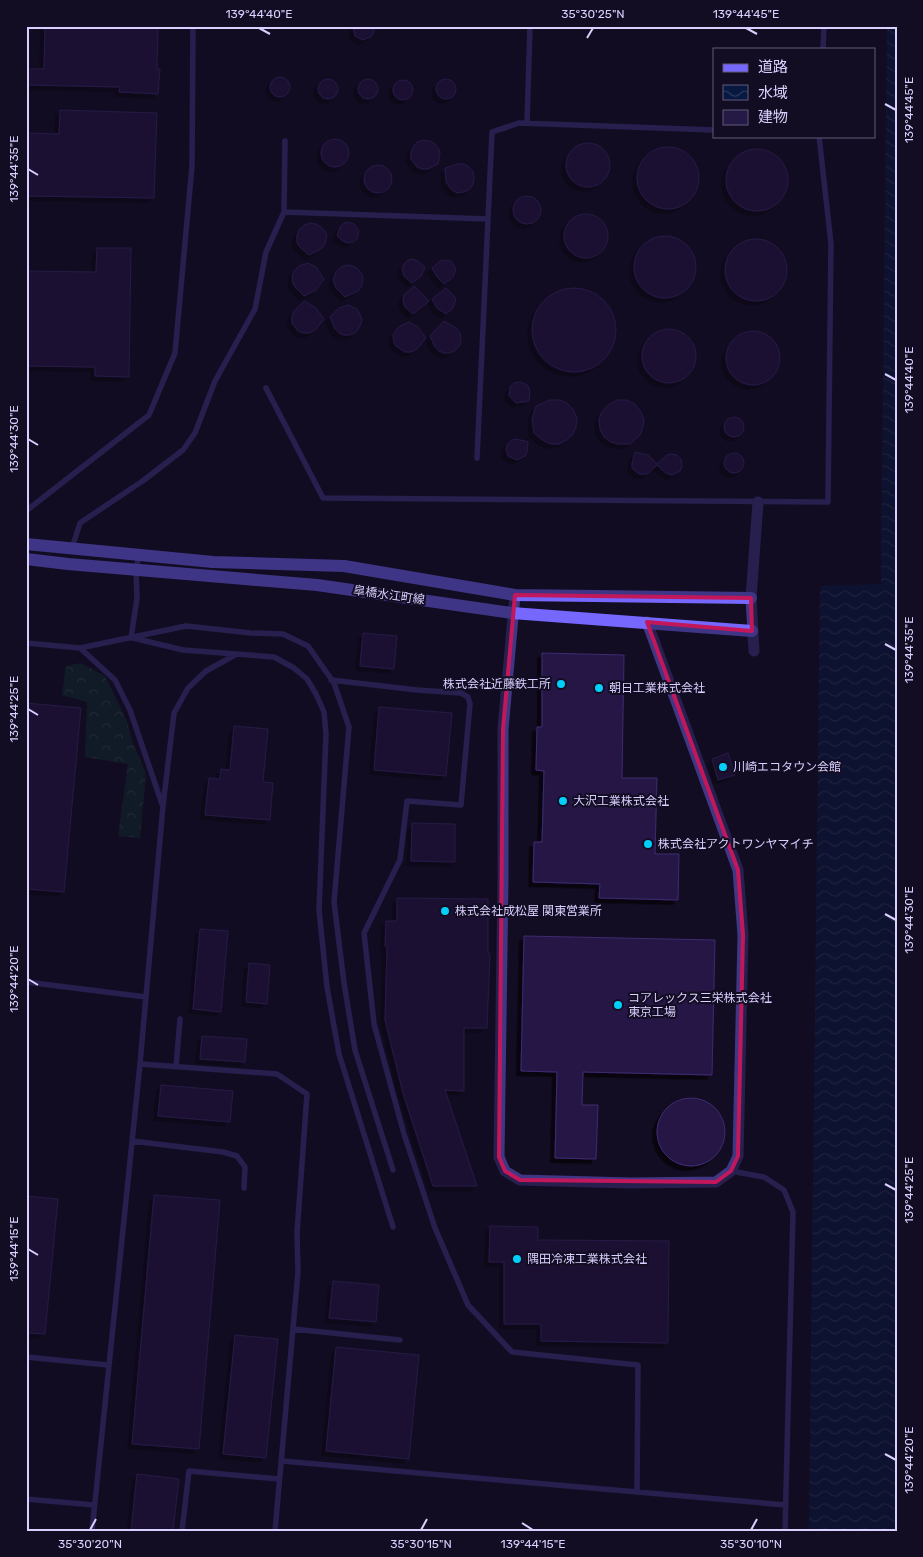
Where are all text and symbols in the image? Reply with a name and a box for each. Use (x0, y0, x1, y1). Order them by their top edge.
text: 139°44'40"E (225, 7, 293, 21)
text: 35°30'25"N (561, 7, 625, 21)
text: 139°44'45"E (713, 7, 779, 21)
legend (713, 48, 876, 138)
text: 道路 (758, 58, 788, 76)
text: 139°44'45"E (902, 77, 916, 143)
text: 水域 (758, 84, 788, 102)
text: 建物 (758, 108, 788, 126)
text: 139°44'35"E (7, 136, 21, 202)
text: 139°44'40"E (902, 346, 916, 414)
text: 139°44'30"E (7, 405, 21, 473)
street label: 皐橋水江町線 (352, 583, 426, 607)
text: 139°44'35"E (902, 617, 916, 683)
text: 139°44'25"E (7, 676, 21, 742)
place label: 株式会社近藤鉄工所 (443, 677, 551, 691)
marker: 株式会社近藤鉄工所 (555, 678, 567, 690)
place label: 朝日工業株式会社 (609, 681, 705, 695)
marker: 朝日工業株式会社 (593, 682, 605, 694)
place label: 川崎エコタウン会館 (733, 760, 841, 774)
marker: 川崎エコタウン会館 (717, 761, 729, 773)
place label: 大沢工業株式会社 (573, 794, 669, 808)
marker: 大沢工業株式会社 (557, 795, 569, 807)
place label: 株式会社アクトワンヤマイチ (658, 837, 813, 851)
marker: 株式会社アクトワンヤマイチ (642, 838, 654, 850)
text: 139°44'30"E (902, 886, 916, 954)
place label: 株式会社成松屋 関東営業所 (455, 904, 602, 918)
marker: 株式会社成松屋 関東営業所 (439, 905, 451, 917)
text: 139°44'20"E (7, 945, 21, 1013)
place label: コアレックス三栄株式会社 東京工場 (628, 991, 772, 1019)
marker: コアレックス三栄株式会社 東京工場 (612, 999, 624, 1011)
text: 139°44'25"E (902, 1157, 916, 1223)
text: 139°44'15"E (7, 1217, 21, 1281)
place label: 隅田冷凍工業株式会社 (527, 1252, 647, 1266)
marker: 隅田冷凍工業株式会社 (511, 1253, 523, 1265)
text: 139°44'20"E (902, 1426, 916, 1494)
text: 35°30'20"N (58, 1537, 122, 1551)
text: 35°30'15"N (390, 1537, 452, 1551)
text: 139°44'15"E (501, 1537, 565, 1551)
text: 35°30'10"N (720, 1537, 782, 1551)

